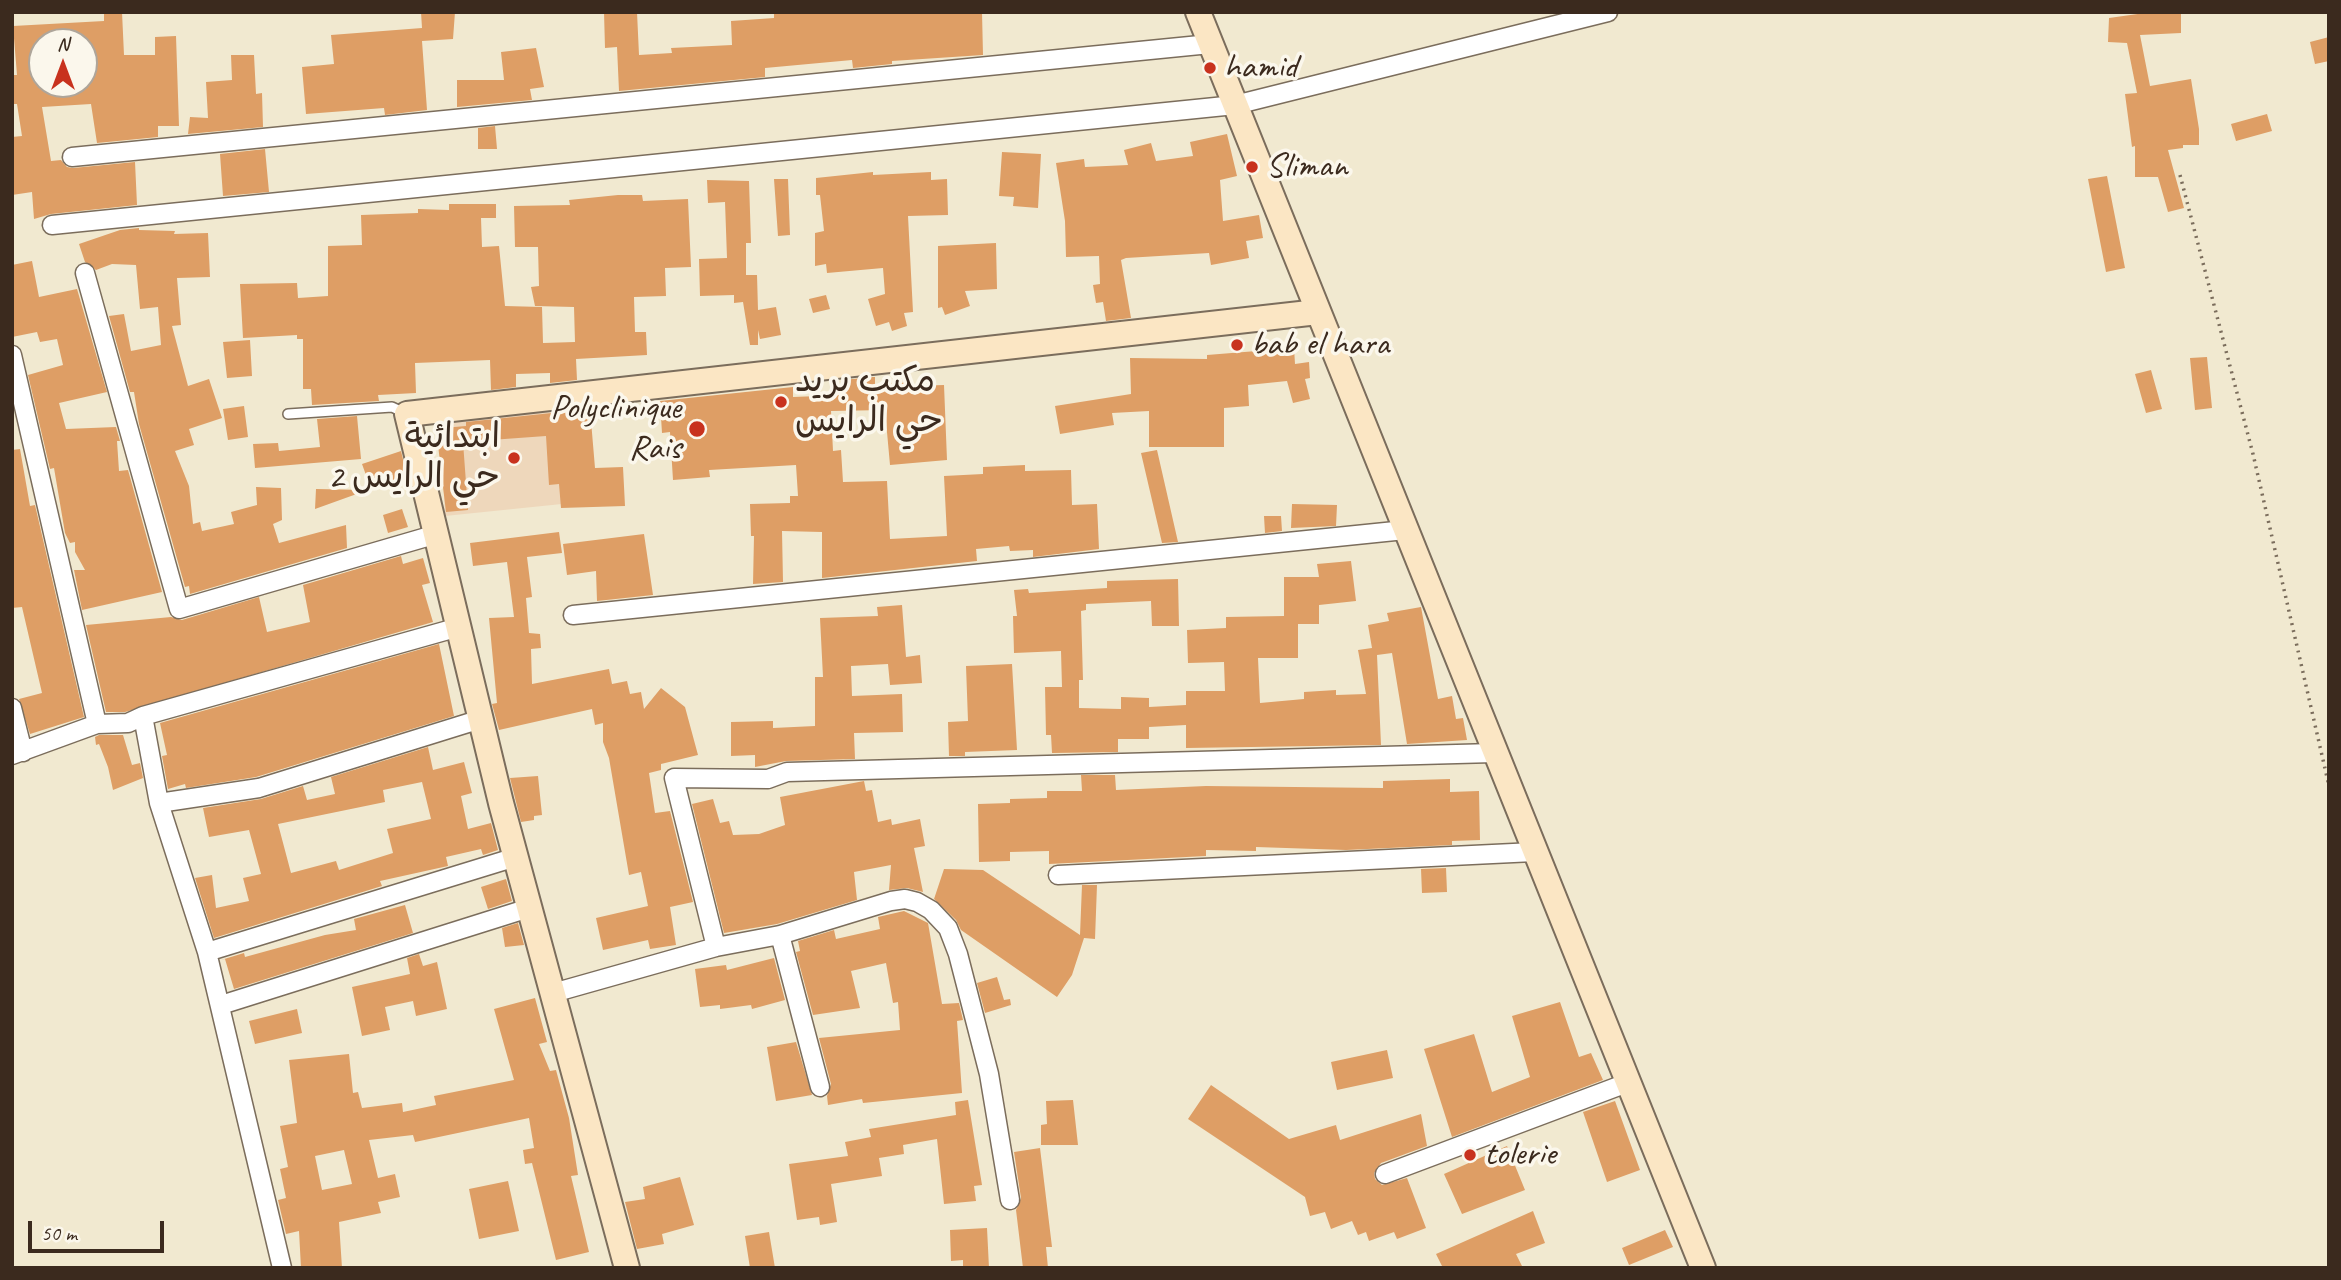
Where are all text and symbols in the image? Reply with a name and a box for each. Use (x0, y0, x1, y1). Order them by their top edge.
north arrow (28, 28, 98, 98)
text: N (57, 32, 69, 56)
place label: hamid (1224, 47, 1297, 89)
marker: hamid (1202, 60, 1218, 76)
place label: Sliman (1266, 146, 1347, 188)
marker: Sliman (1244, 159, 1260, 175)
place label: bab el hara (1251, 324, 1389, 366)
marker: bab el hara (1229, 337, 1245, 353)
place label: مكتب بريد حي الرايس (795, 361, 943, 443)
place label: Polyclinique Rais (550, 388, 681, 470)
marker: مكتب بريد حي الرايس (773, 394, 789, 410)
place label: ابتدائية حي الرايس 2 (328, 417, 500, 499)
marker: Polyclinique Rais (687, 419, 707, 439)
marker: ابتدائية حي الرايس 2 (506, 450, 522, 466)
place label: tolerie (1484, 1134, 1556, 1176)
marker: tolerie (1462, 1147, 1478, 1163)
scale bar (32, 1206, 168, 1250)
text: 50 m (41, 1220, 77, 1246)

